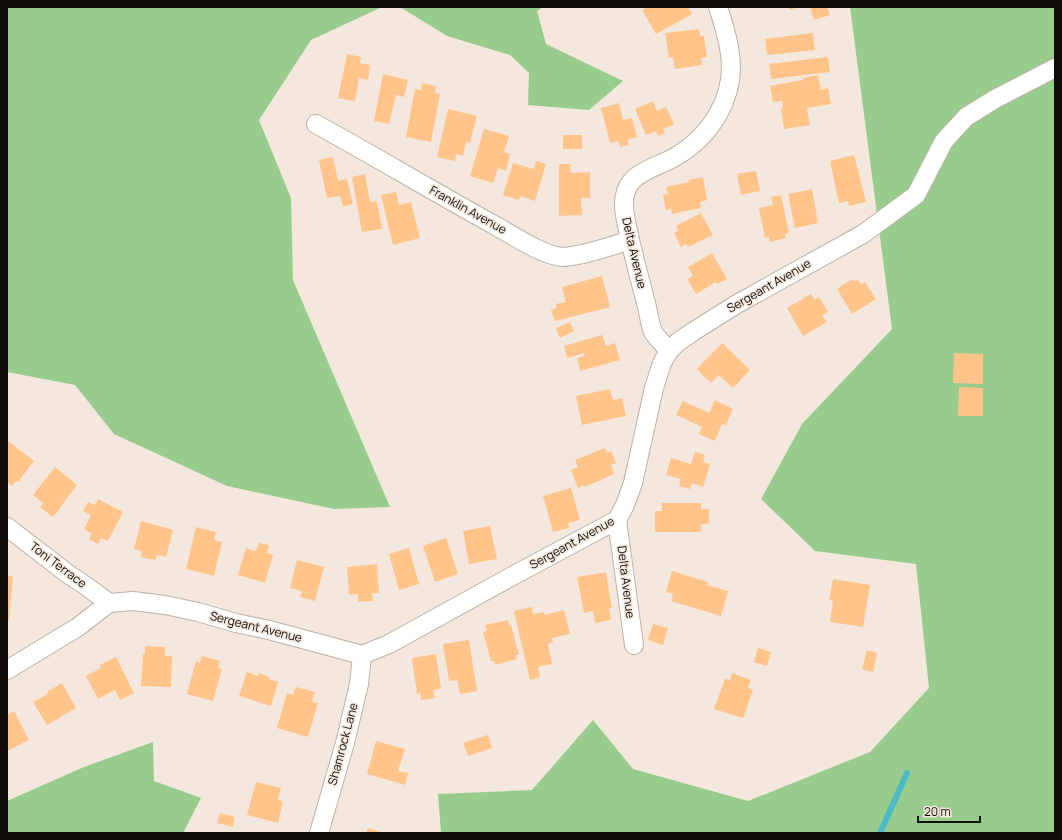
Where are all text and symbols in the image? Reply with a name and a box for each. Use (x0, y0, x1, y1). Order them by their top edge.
street label: Franklin Avenue (426, 181, 510, 238)
street label: Delta Avenue (618, 215, 651, 290)
street label: Sergeant Avenue (724, 255, 814, 317)
street label: Sergeant Avenue (526, 512, 617, 573)
street label: Toni Terrace (26, 538, 90, 592)
street label: Delta Avenue (614, 545, 639, 619)
street label: Sergeant Avenue (208, 607, 304, 646)
street label: Shamrock Lane (323, 701, 362, 787)
scale bar (918, 798, 980, 824)
text: 20 m (924, 803, 951, 820)

